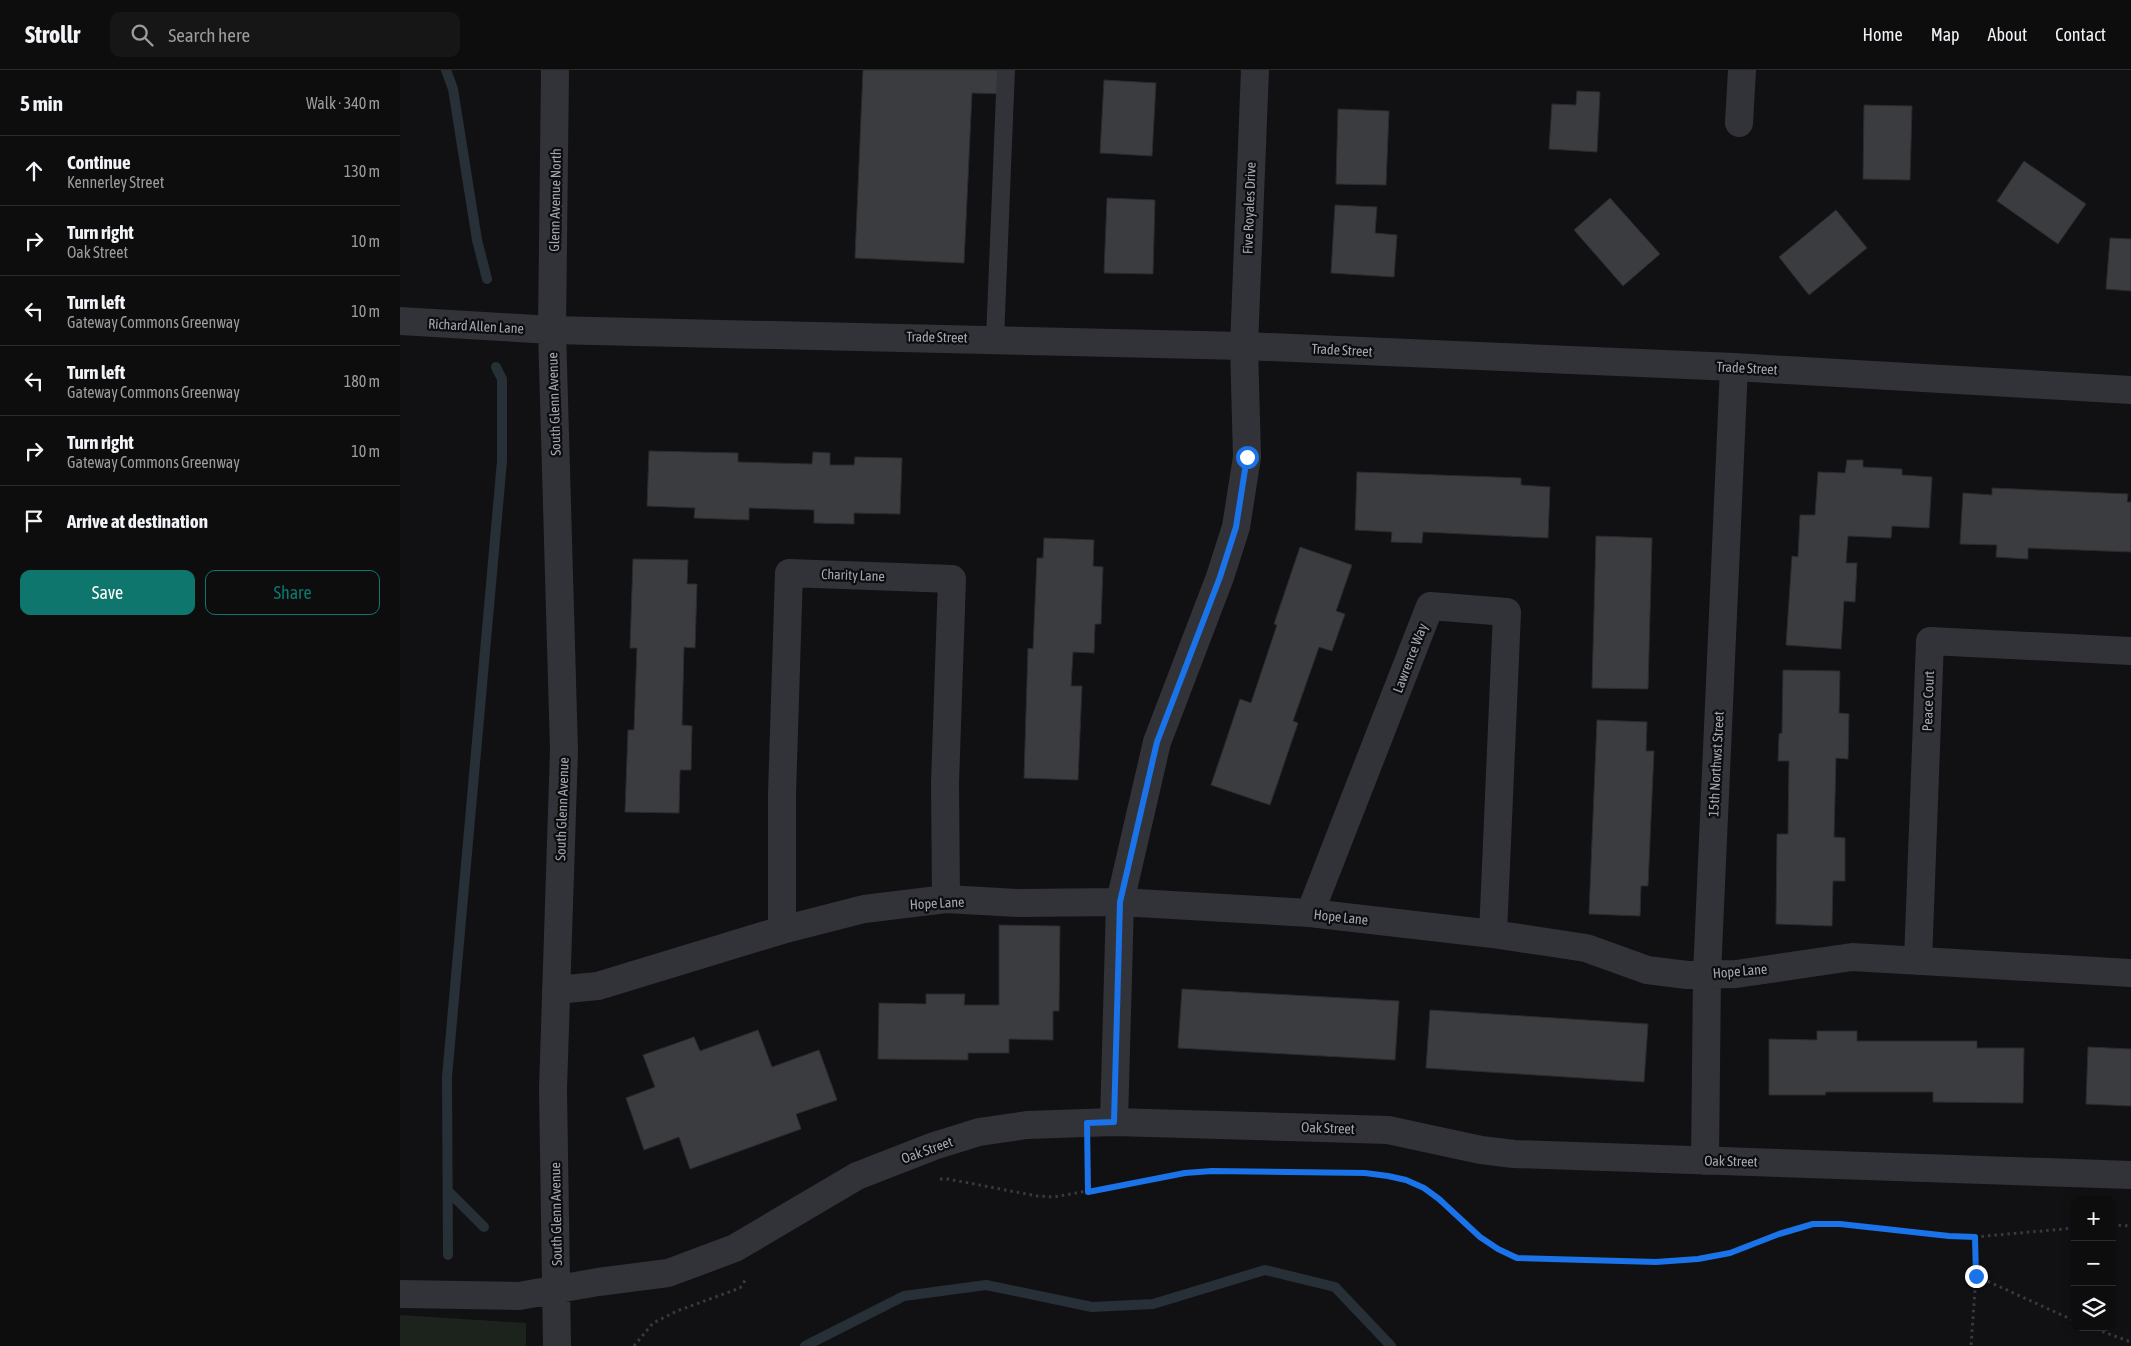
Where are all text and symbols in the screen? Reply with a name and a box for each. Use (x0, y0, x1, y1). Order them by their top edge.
search box (110, 12, 460, 57)
text: Strollr (25, 21, 80, 48)
icon: search (128, 21, 156, 49)
text: Search here (168, 24, 250, 46)
text: Home (1863, 24, 1903, 45)
text: Map (1931, 24, 1960, 45)
text: About (1988, 24, 2027, 45)
text: Contact (2055, 24, 2106, 45)
text: 5 min (20, 91, 63, 115)
text: Walk · 340 m (306, 94, 380, 112)
street label: Glenn Avenue North (546, 148, 564, 252)
text: Continue (67, 151, 131, 173)
icon: ahead (20, 157, 48, 185)
text: 130 m (344, 162, 380, 180)
street label: Five Royales Drive (1239, 162, 1259, 254)
text: Kennerley Street (67, 173, 164, 191)
text: Turn right (67, 221, 134, 243)
icon: right (20, 227, 48, 255)
text: 10 m (351, 232, 380, 250)
text: Oak Street (67, 243, 128, 261)
text: Turn left (67, 291, 125, 313)
icon: left (20, 297, 48, 325)
text: 10 m (351, 302, 380, 320)
text: Gateway Commons Greenway (67, 313, 240, 331)
street label: Richard Allen Lane (428, 316, 524, 336)
street label: Trade Street (906, 328, 968, 346)
street label: Trade Street (1311, 340, 1373, 360)
street label: South Glenn Avenue (544, 352, 564, 456)
street label: Trade Street (1716, 358, 1778, 378)
text: Turn left (67, 361, 125, 383)
icon: left (20, 367, 48, 395)
text: 180 m (344, 372, 380, 390)
text: Gateway Commons Greenway (67, 383, 240, 401)
text: Turn right (67, 431, 134, 453)
icon: right (20, 437, 48, 465)
text: 10 m (351, 442, 380, 460)
route start (1236, 446, 1259, 469)
text: Gateway Commons Greenway (67, 453, 240, 471)
icon: arrive (20, 507, 48, 535)
text: Arrive at destination (67, 510, 208, 532)
street label: Charity Lane (821, 566, 885, 584)
button: Save (20, 570, 195, 615)
button: Share (205, 570, 380, 615)
street label: Lawrence Way (1389, 621, 1431, 695)
street label: Peace Court (1919, 670, 1937, 732)
street label: 15th Northwst Street (1705, 711, 1727, 817)
street label: South Glenn Avenue (552, 757, 572, 861)
street label: Hope Lane (909, 894, 965, 912)
street label: Hope Lane (1313, 906, 1369, 928)
street label: Hope Lane (1712, 961, 1768, 981)
street label: Oak Street (1301, 1119, 1355, 1137)
street label: Oak Street (899, 1133, 955, 1167)
street label: Oak Street (1704, 1153, 1758, 1169)
street label: South Glenn Avenue (547, 1162, 565, 1266)
map controls (2071, 1196, 2116, 1331)
button: + (2071, 1196, 2116, 1241)
button: − (2071, 1241, 2116, 1286)
route end (1965, 1265, 1988, 1288)
button: layers (2071, 1286, 2116, 1331)

